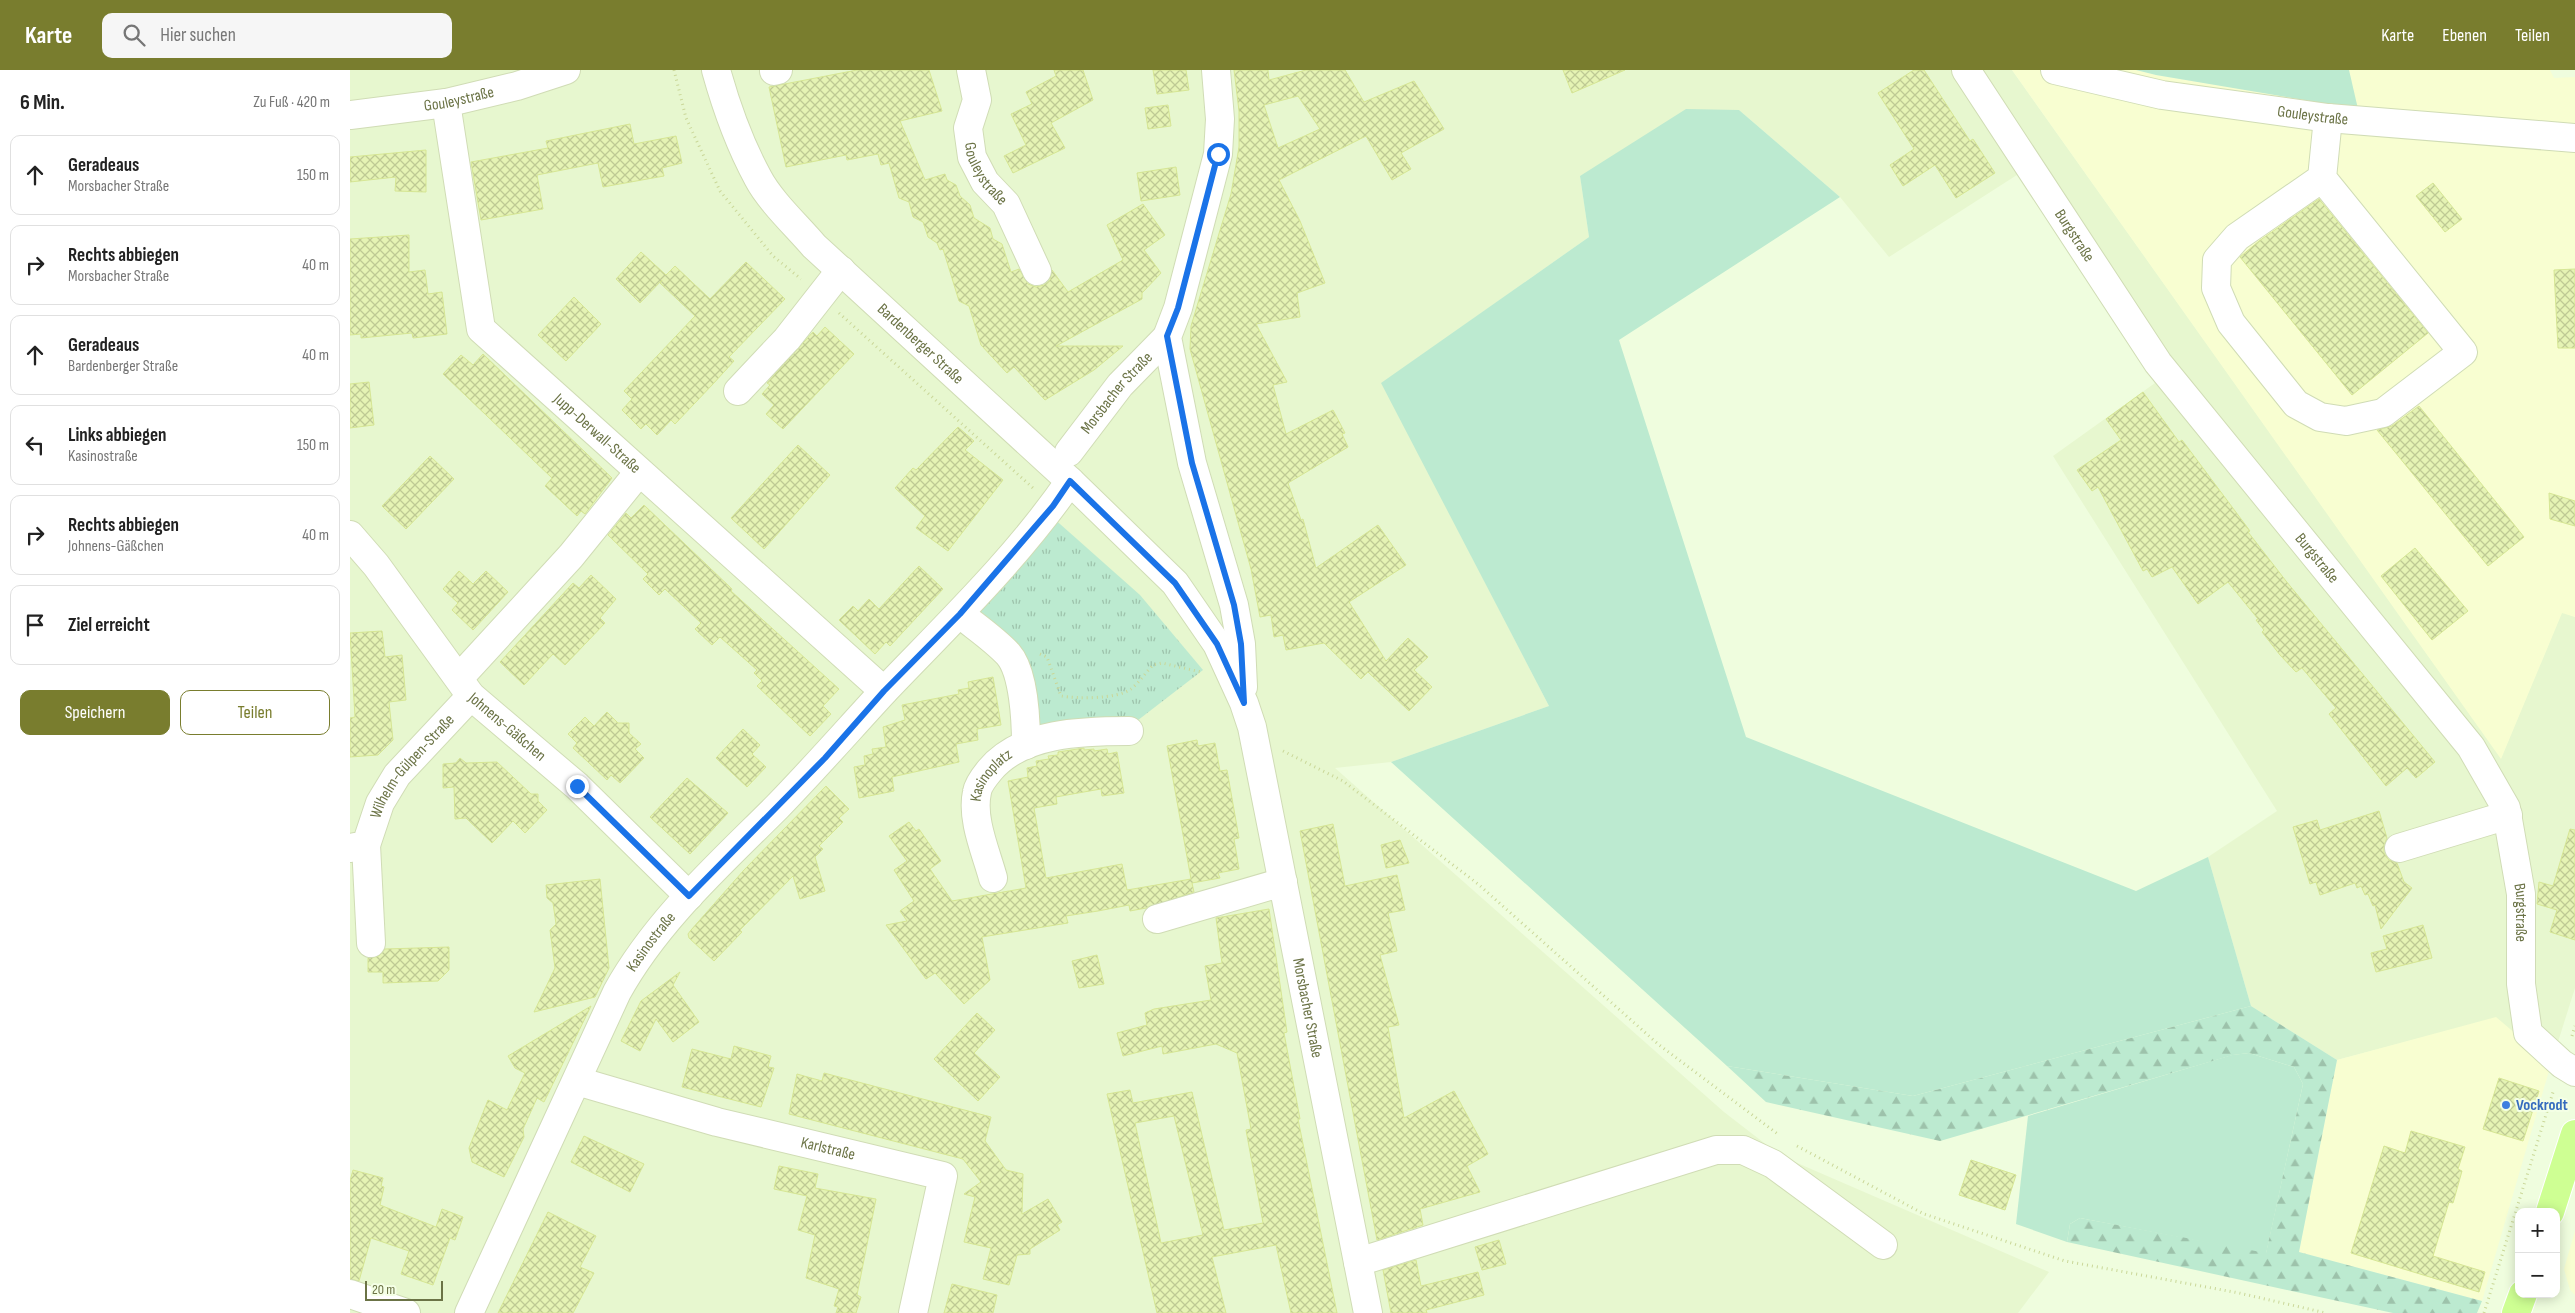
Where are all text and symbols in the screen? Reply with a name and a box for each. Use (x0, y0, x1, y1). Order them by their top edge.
search box (102, 13, 452, 58)
text: Karte (25, 21, 72, 50)
icon: search (120, 21, 148, 49)
text: Hier suchen (160, 24, 236, 47)
text: Karte (2381, 25, 2414, 46)
text: Ebenen (2442, 25, 2487, 46)
text: Teilen (2515, 25, 2550, 46)
street label: Gouleystraße (423, 82, 496, 115)
text: 6 Min. (20, 90, 65, 115)
text: Zu Fuß · 420 m (253, 93, 330, 112)
street label: Gouleystraße (2276, 102, 2349, 129)
street label: Gouleystraße (961, 141, 1011, 209)
route start (1207, 143, 1230, 166)
text: Geradeaus (68, 154, 139, 177)
icon: ahead (21, 161, 49, 189)
text: 150 m (297, 166, 329, 185)
text: Morsbacher Straße (68, 177, 169, 196)
street label: Burgstraße (2050, 206, 2099, 265)
text: Rechts abbiegen (68, 244, 179, 267)
icon: right (21, 251, 49, 279)
text: 40 m (302, 256, 329, 275)
text: Morsbacher Straße (68, 267, 169, 286)
street label: Bardenberger Straße (873, 300, 968, 388)
text: Geradeaus (68, 334, 139, 357)
icon: ahead (21, 341, 49, 369)
text: 40 m (302, 346, 329, 365)
street label: Morsbacher Straße (1077, 348, 1157, 438)
text: Bardenberger Straße (68, 357, 178, 376)
street label: Jupp-Derwall-Straße (549, 389, 645, 477)
text: Links abbiegen (68, 424, 166, 447)
icon: left (21, 431, 49, 459)
text: 150 m (297, 436, 329, 455)
text: Kasinostraße (68, 447, 138, 466)
text: Rechts abbiegen (68, 514, 179, 537)
icon: right (21, 521, 49, 549)
text: 40 m (302, 526, 329, 545)
street label: Burgstraße (2291, 529, 2343, 587)
text: Johnens-Gäßchen (68, 537, 164, 556)
icon: arrive (21, 611, 49, 639)
text: Ziel erreicht (68, 614, 150, 637)
street label: Johnens-Gäßchen (464, 688, 550, 765)
button: Speichern (20, 690, 170, 735)
button: Teilen (180, 690, 330, 735)
street label: Wilhelm-Gülpen-Straße (366, 710, 458, 821)
street label: Kasinoplatz (966, 744, 1016, 802)
route end (566, 775, 589, 798)
street label: Burgstraße (2510, 882, 2531, 942)
street label: Kasinostraße (622, 908, 680, 975)
street label: Morsbacher Straße (1288, 956, 1327, 1060)
place label: Vockrodt (2516, 1096, 2568, 1115)
marker: Vockrodt (2500, 1099, 2512, 1111)
street label: Karlstraße (799, 1133, 857, 1164)
map controls (2515, 1208, 2560, 1298)
button: + (2515, 1208, 2560, 1253)
button: − (2515, 1253, 2560, 1298)
scale bar (365, 1278, 442, 1301)
text: 20 m (372, 1281, 395, 1298)

